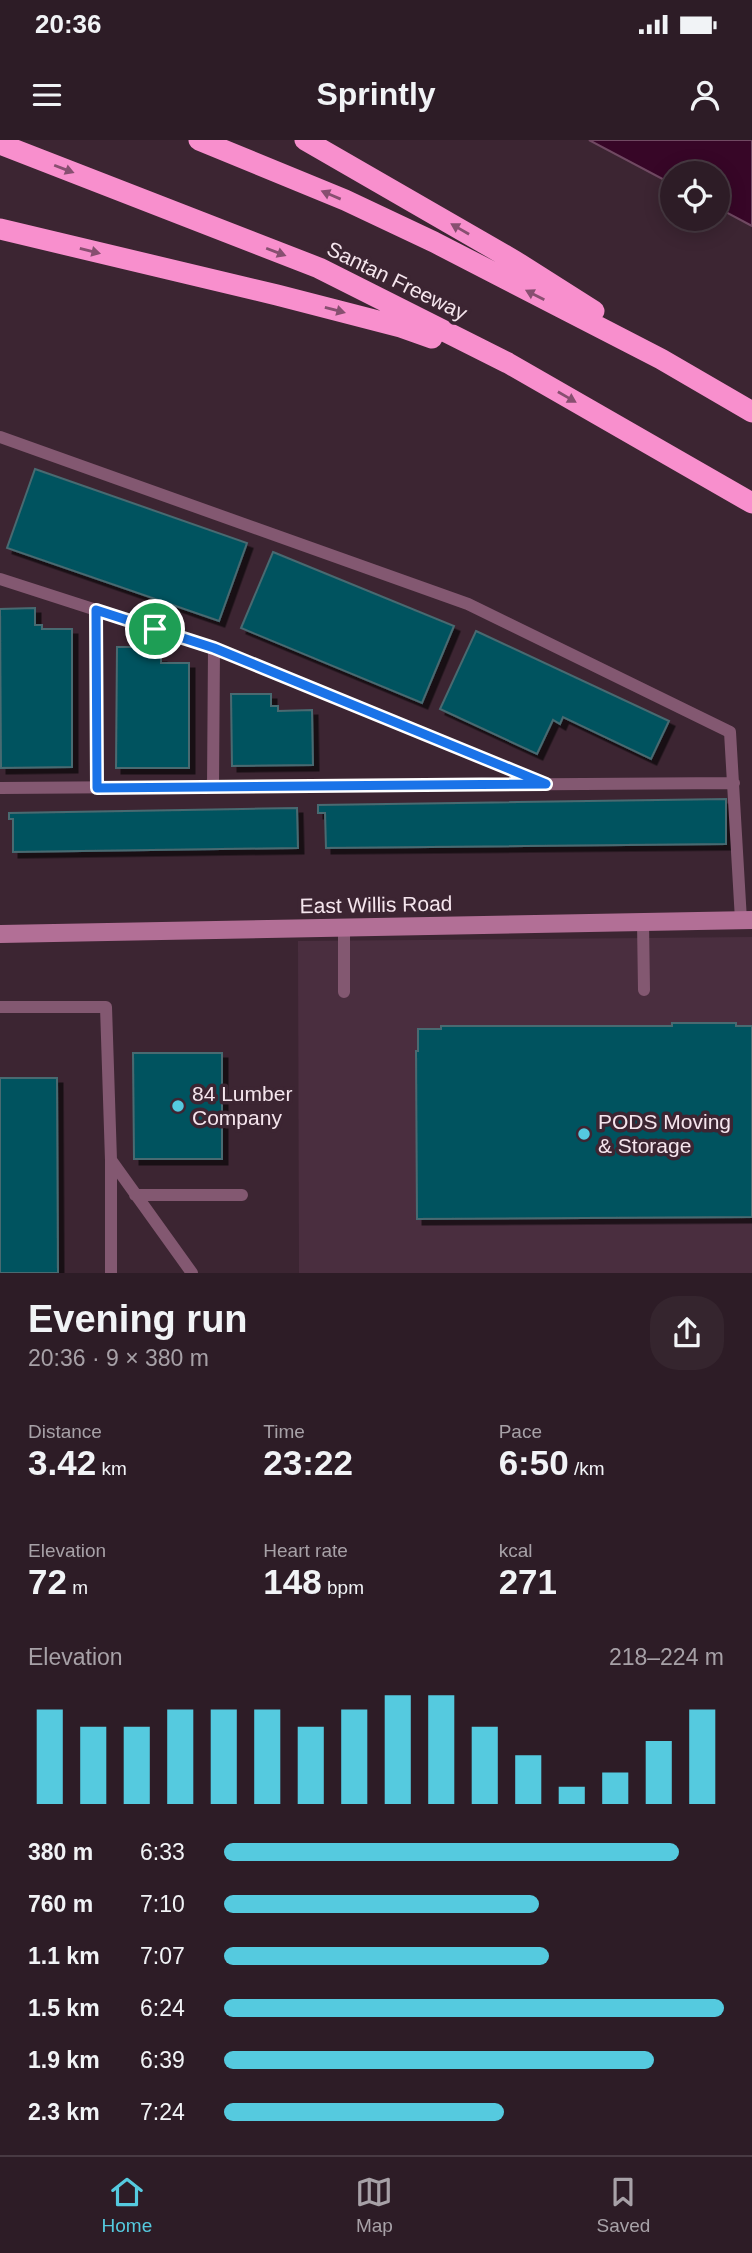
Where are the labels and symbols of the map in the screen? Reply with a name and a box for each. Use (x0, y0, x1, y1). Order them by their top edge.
one-way arrow (53, 164, 74, 175)
one-way arrow (321, 189, 342, 200)
one-way arrow (451, 223, 470, 235)
street label: Santan Freeway (323, 237, 471, 325)
one-way arrow (79, 246, 101, 257)
one-way arrow (265, 246, 286, 257)
one-way arrow (525, 289, 545, 301)
one-way arrow (324, 305, 346, 316)
one-way arrow (558, 391, 577, 403)
pin (125, 599, 185, 659)
street label: East Willis Road (299, 892, 453, 917)
place label: 84 Lumber Company (192, 1082, 292, 1129)
marker: 84 Lumber Company (170, 1098, 186, 1114)
place label: PODS Moving & Storage (598, 1110, 731, 1157)
marker: PODS Moving & Storage (576, 1126, 592, 1142)

